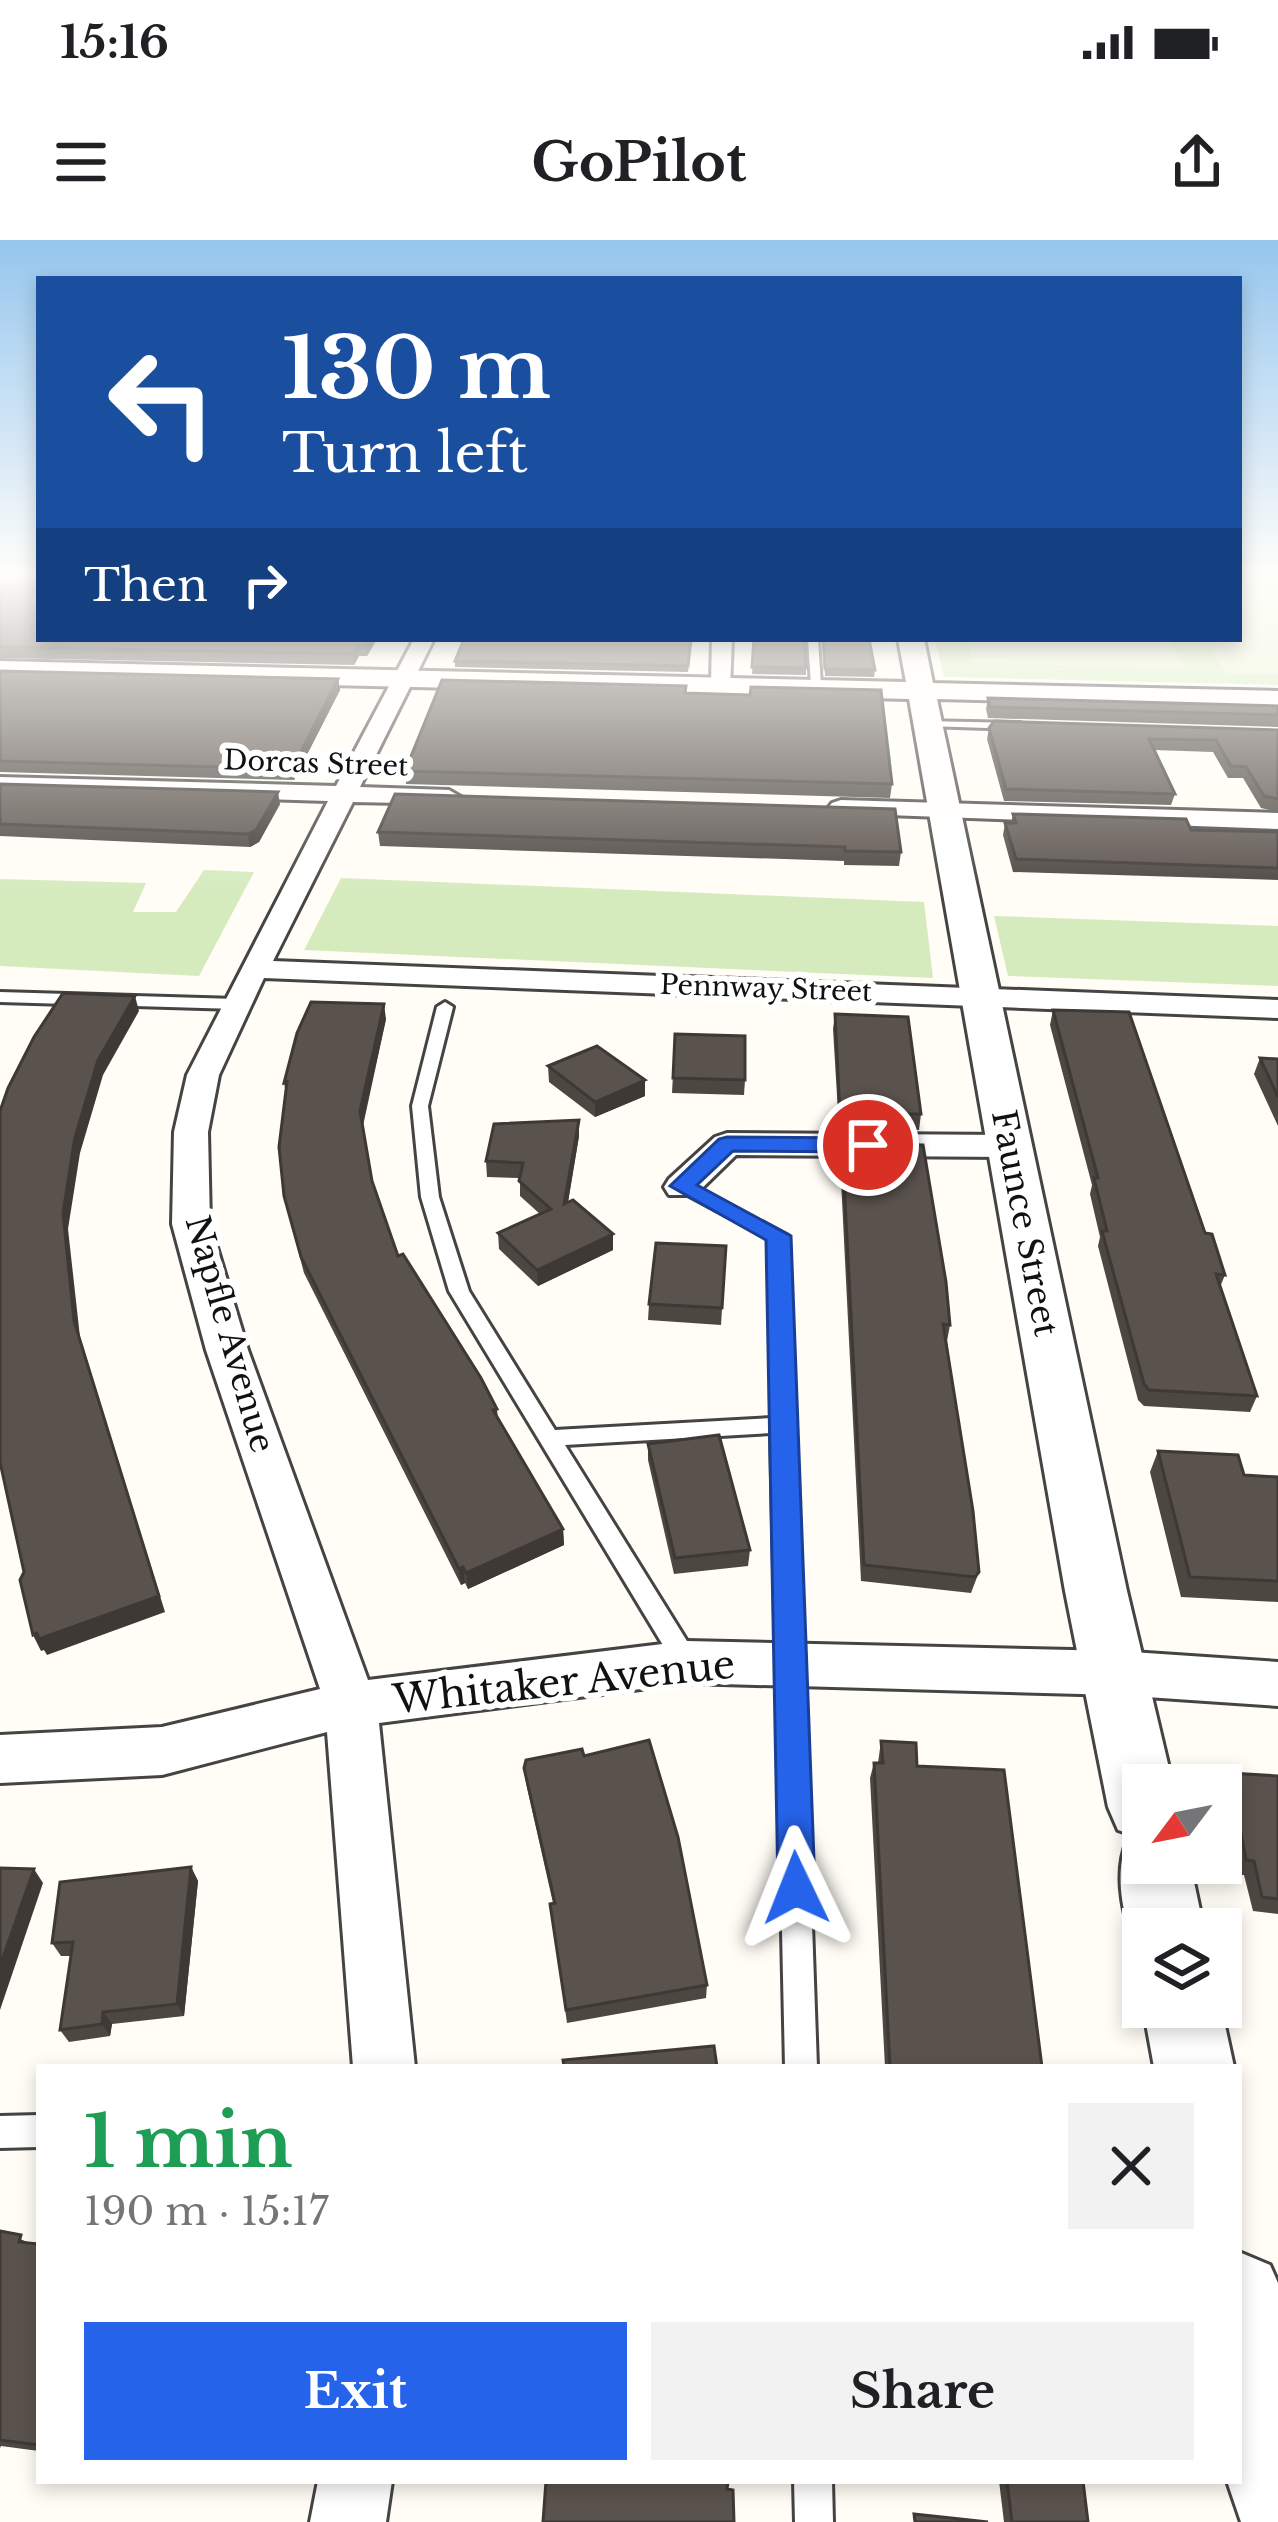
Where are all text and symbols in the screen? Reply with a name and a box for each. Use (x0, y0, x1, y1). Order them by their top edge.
text: 15:16 (60, 14, 169, 70)
icon: menu (48, 129, 114, 195)
text: GoPilot (531, 129, 747, 196)
icon: share (1164, 129, 1230, 195)
text: 130 m (282, 317, 551, 421)
icon: left (84, 324, 240, 480)
text: Turn left (282, 420, 528, 487)
icon: right (232, 552, 298, 618)
text: Then (84, 557, 208, 613)
street label: Dorcas Street (223, 743, 409, 783)
street label: Pennway Street (659, 968, 873, 1008)
pin (817, 1094, 919, 1196)
street label: Faunce Street (983, 1107, 1067, 1340)
icon: arrive (835, 1112, 901, 1178)
street label: Napfle Avenue (177, 1211, 283, 1457)
street label: Whitaker Avenue (390, 1640, 737, 1724)
north arrow (1122, 1764, 1242, 1884)
map controls (1122, 1764, 1242, 2028)
position arrow (733, 1825, 859, 1951)
button: layers (1122, 1908, 1242, 2028)
text: 1 min (84, 2097, 293, 2186)
button: close (1068, 2103, 1194, 2229)
text: 190 m · 15:17 (84, 2187, 329, 2236)
button: Exit (84, 2322, 627, 2460)
button: Share (651, 2322, 1194, 2460)

